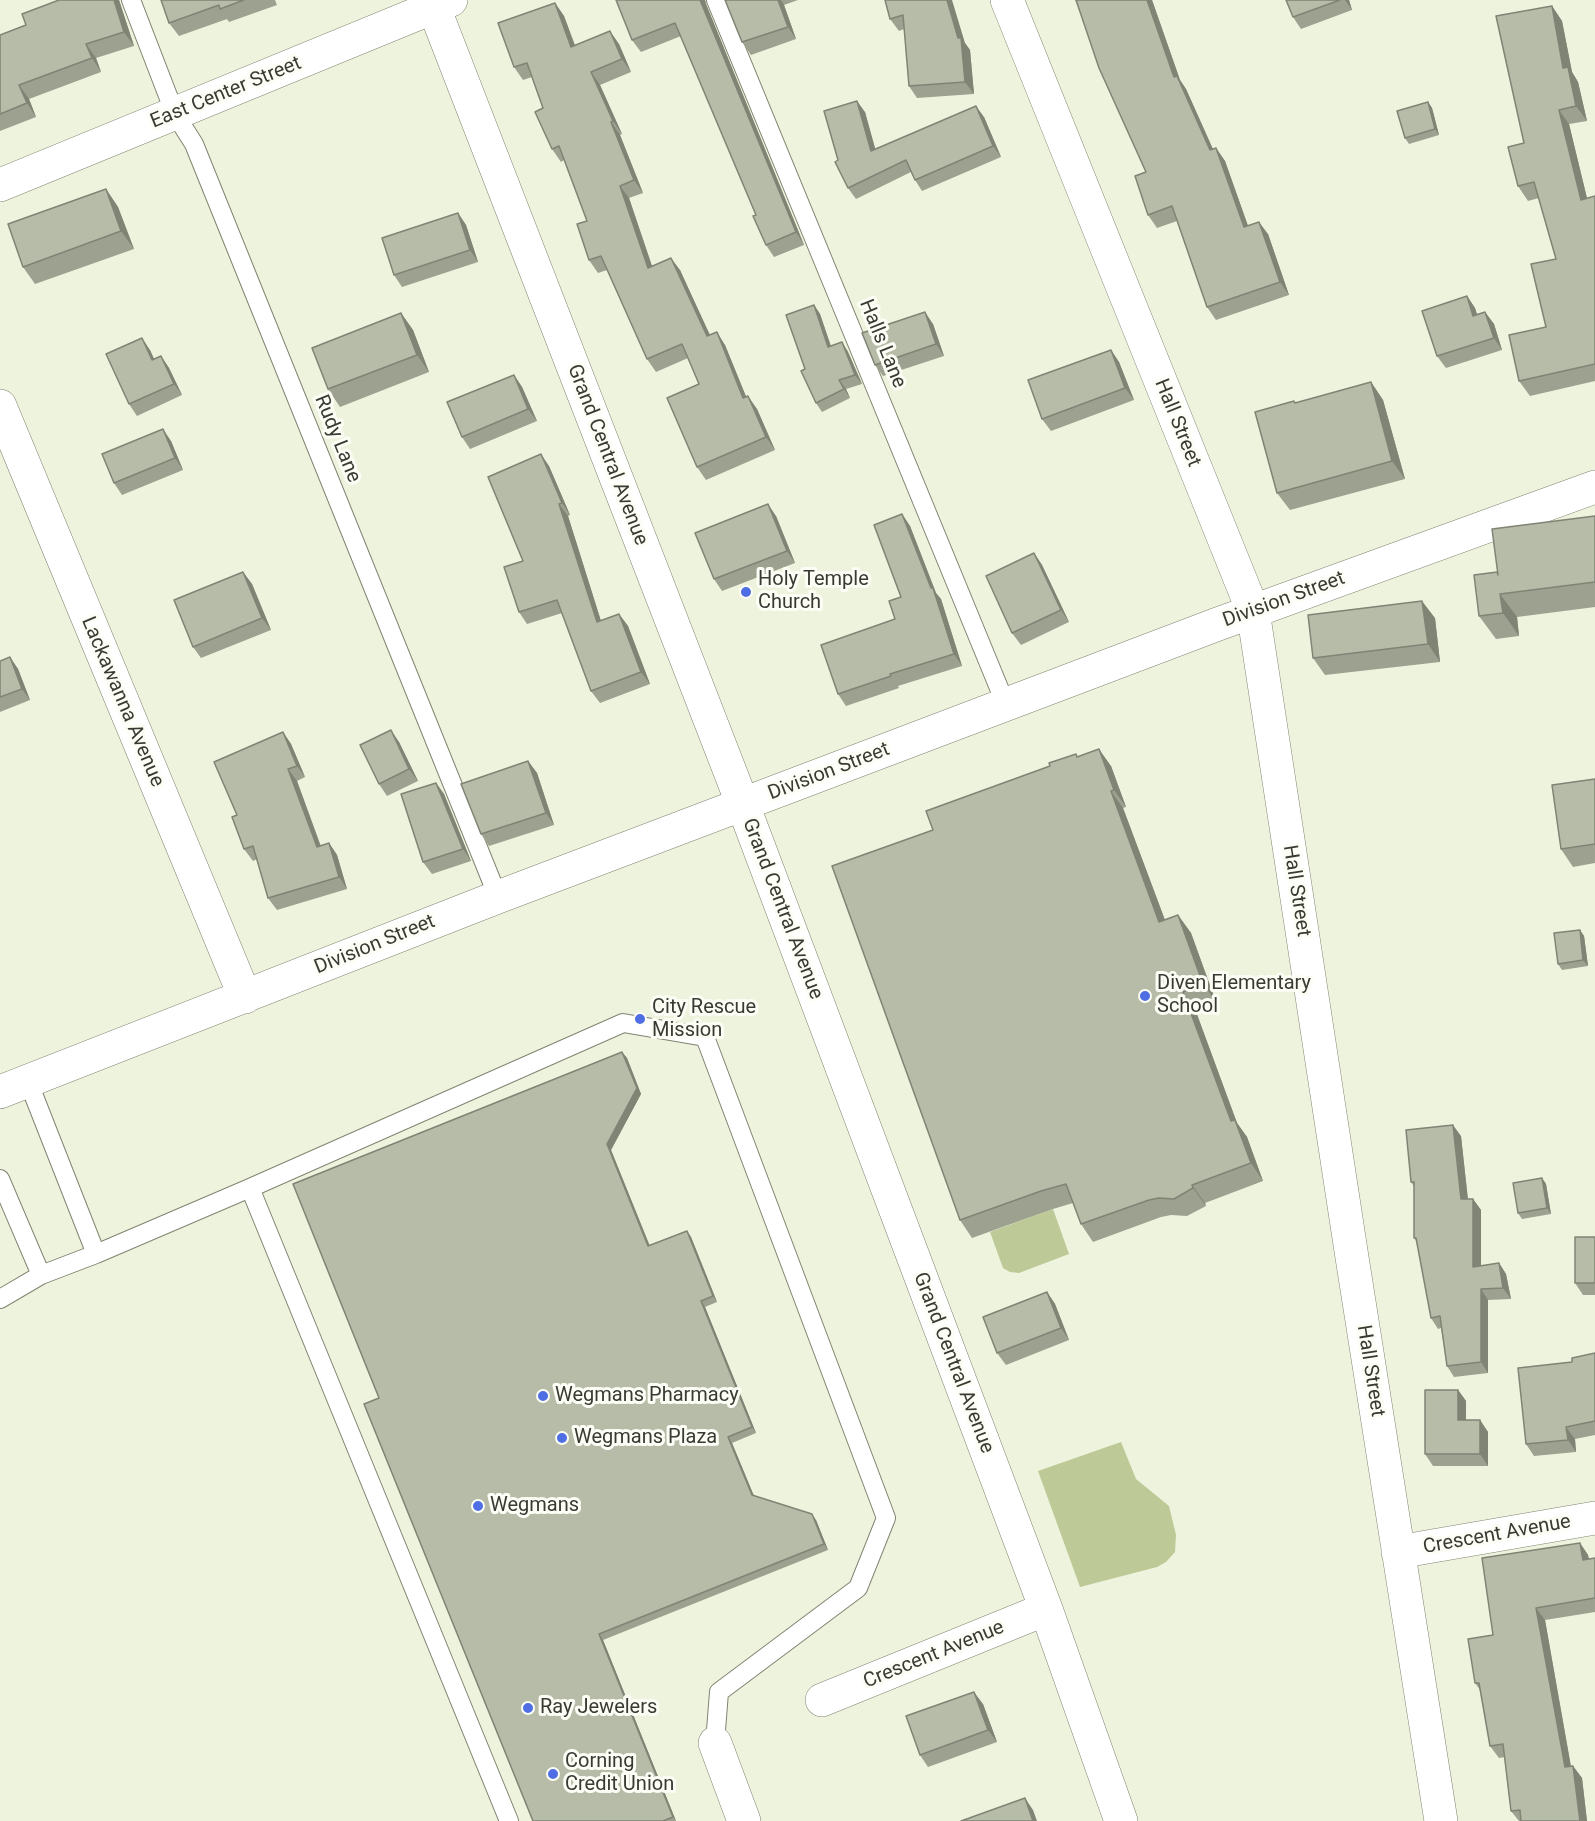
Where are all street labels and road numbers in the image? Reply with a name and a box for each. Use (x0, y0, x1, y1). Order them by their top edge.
street label: East Center Street (147, 52, 305, 134)
street label: Halls Lane (853, 296, 911, 392)
street label: Grand Central Avenue (561, 361, 653, 549)
street label: Hall Street (1149, 376, 1205, 470)
street label: Rudy Lane (309, 392, 365, 486)
street label: Division Street (1220, 567, 1348, 633)
street label: Lackawanna Avenue (75, 613, 169, 791)
street label: Division Street (765, 738, 893, 806)
street label: Grand Central Avenue (736, 815, 828, 1003)
street label: Hall Street (1277, 843, 1315, 939)
street label: Division Street (311, 910, 439, 980)
street label: Grand Central Avenue (907, 1269, 999, 1457)
street label: Hall Street (1351, 1323, 1389, 1419)
street label: Crescent Avenue (1421, 1510, 1573, 1560)
street label: Crescent Avenue (860, 1616, 1008, 1694)

